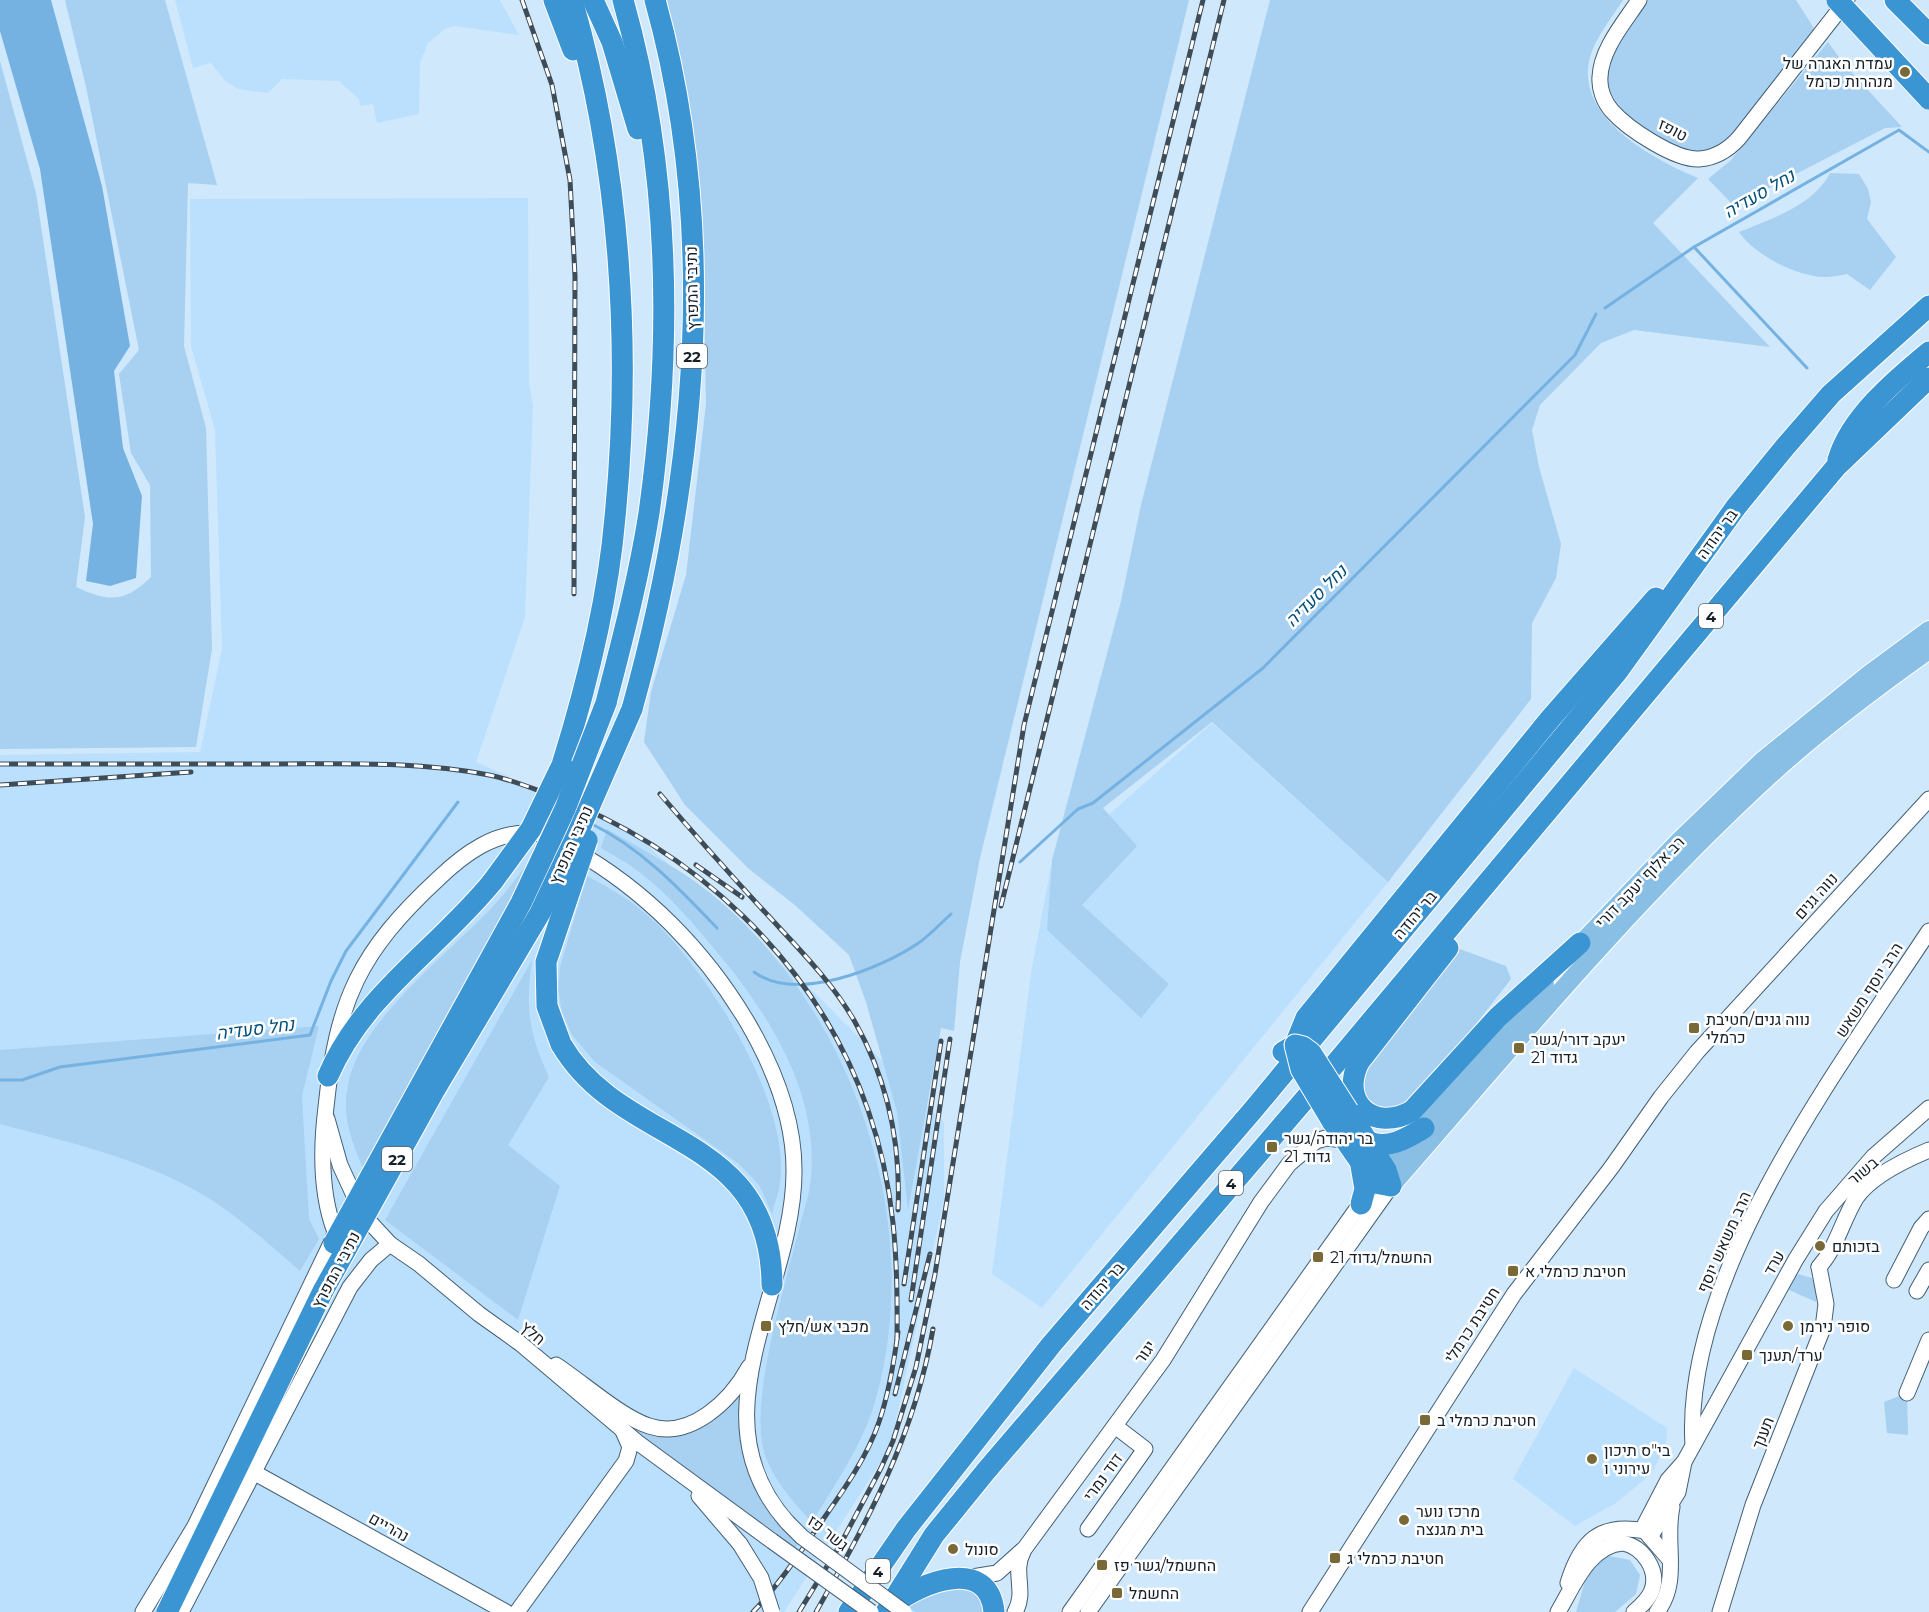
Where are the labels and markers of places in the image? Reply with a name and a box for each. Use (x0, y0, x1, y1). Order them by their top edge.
place label: עמדת האגרה של מנהרות כרמל (1783, 54, 1893, 91)
marker: עמדת האגרה של מנהרות כרמל (1898, 65, 1912, 79)
place label: נווה גנים/חטיבת כרמלי (1706, 1010, 1810, 1047)
marker: נווה גנים/חטיבת כרמלי (1687, 1021, 1701, 1035)
place label: יעקב דורי/גשר גדוד 21 (1531, 1030, 1626, 1067)
marker: יעקב דורי/גשר גדוד 21 (1512, 1041, 1526, 1055)
place label: בר יהודה/גשר גדוד 21 (1284, 1129, 1374, 1166)
marker: בר יהודה/גשר גדוד 21 (1265, 1140, 1279, 1154)
place label: בזכותם (1832, 1237, 1880, 1256)
marker: בזכותם (1813, 1239, 1827, 1253)
place label: החשמל/גדוד 21 (1330, 1248, 1432, 1267)
marker: החשמל/גדוד 21 (1311, 1250, 1325, 1264)
place label: חטיבת כרמלי א (1525, 1262, 1626, 1281)
marker: חטיבת כרמלי א (1506, 1264, 1520, 1278)
place label: מכבי אש/חלץ (778, 1317, 869, 1336)
place label: סופר נירמן (1800, 1317, 1870, 1336)
marker: מכבי אש/חלץ (759, 1319, 773, 1333)
marker: סופר נירמן (1781, 1319, 1795, 1333)
place label: ערד/תענך (1759, 1346, 1823, 1365)
marker: ערד/תענך (1740, 1348, 1754, 1362)
place label: חטיבת כרמלי ב (1437, 1411, 1536, 1430)
marker: חטיבת כרמלי ב (1418, 1413, 1432, 1427)
place label: בי"ס תיכון עירוני ו (1604, 1441, 1671, 1478)
marker: בי"ס תיכון עירוני ו (1585, 1452, 1599, 1466)
place label: מרכז נוער בית מגנצה (1416, 1502, 1484, 1539)
marker: מרכז נוער בית מגנצה (1397, 1513, 1411, 1527)
place label: סונול (965, 1540, 999, 1559)
marker: סונול (946, 1542, 960, 1556)
place label: חטיבת כרמלי ג (1347, 1549, 1444, 1568)
marker: חטיבת כרמלי ג (1328, 1551, 1342, 1565)
place label: החשמל/גשר פז (1114, 1556, 1216, 1575)
marker: החשמל/גשר פז (1095, 1558, 1109, 1572)
place label: החשמל (1129, 1584, 1179, 1603)
marker: החשמל (1110, 1586, 1124, 1600)

